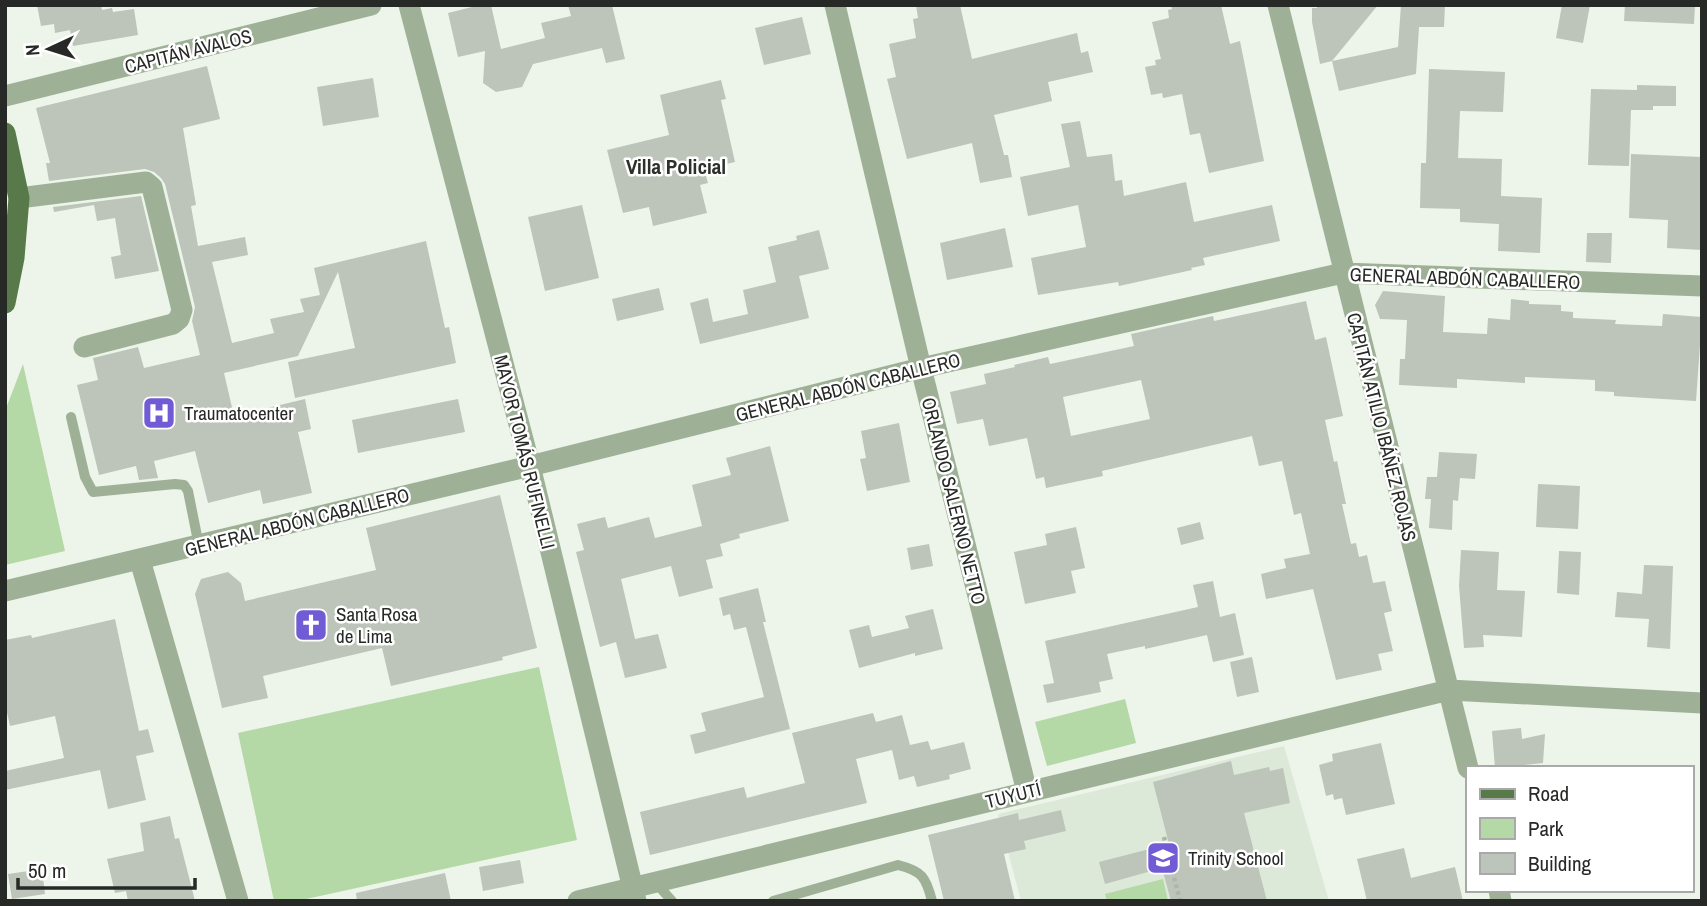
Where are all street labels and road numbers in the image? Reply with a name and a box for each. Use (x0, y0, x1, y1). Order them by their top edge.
street label: CAPITÁN ÁVALOS (122, 23, 254, 79)
street label: GENERAL ABDÓN CABALLERO (1349, 261, 1581, 295)
street label: CAPITÁN ATILIO IBÁÑEZ ROJAS (1341, 310, 1423, 544)
street label: GENERAL ABDÓN CABALLERO (733, 346, 963, 428)
street label: MAYOR TOMÁS RUFINELLI (488, 352, 562, 552)
street label: ORLANDO SALERNO NETTO (916, 395, 992, 607)
street label: GENERAL ABDÓN CABALLERO (182, 481, 412, 563)
street label: TUYUTÍ (983, 775, 1044, 814)

